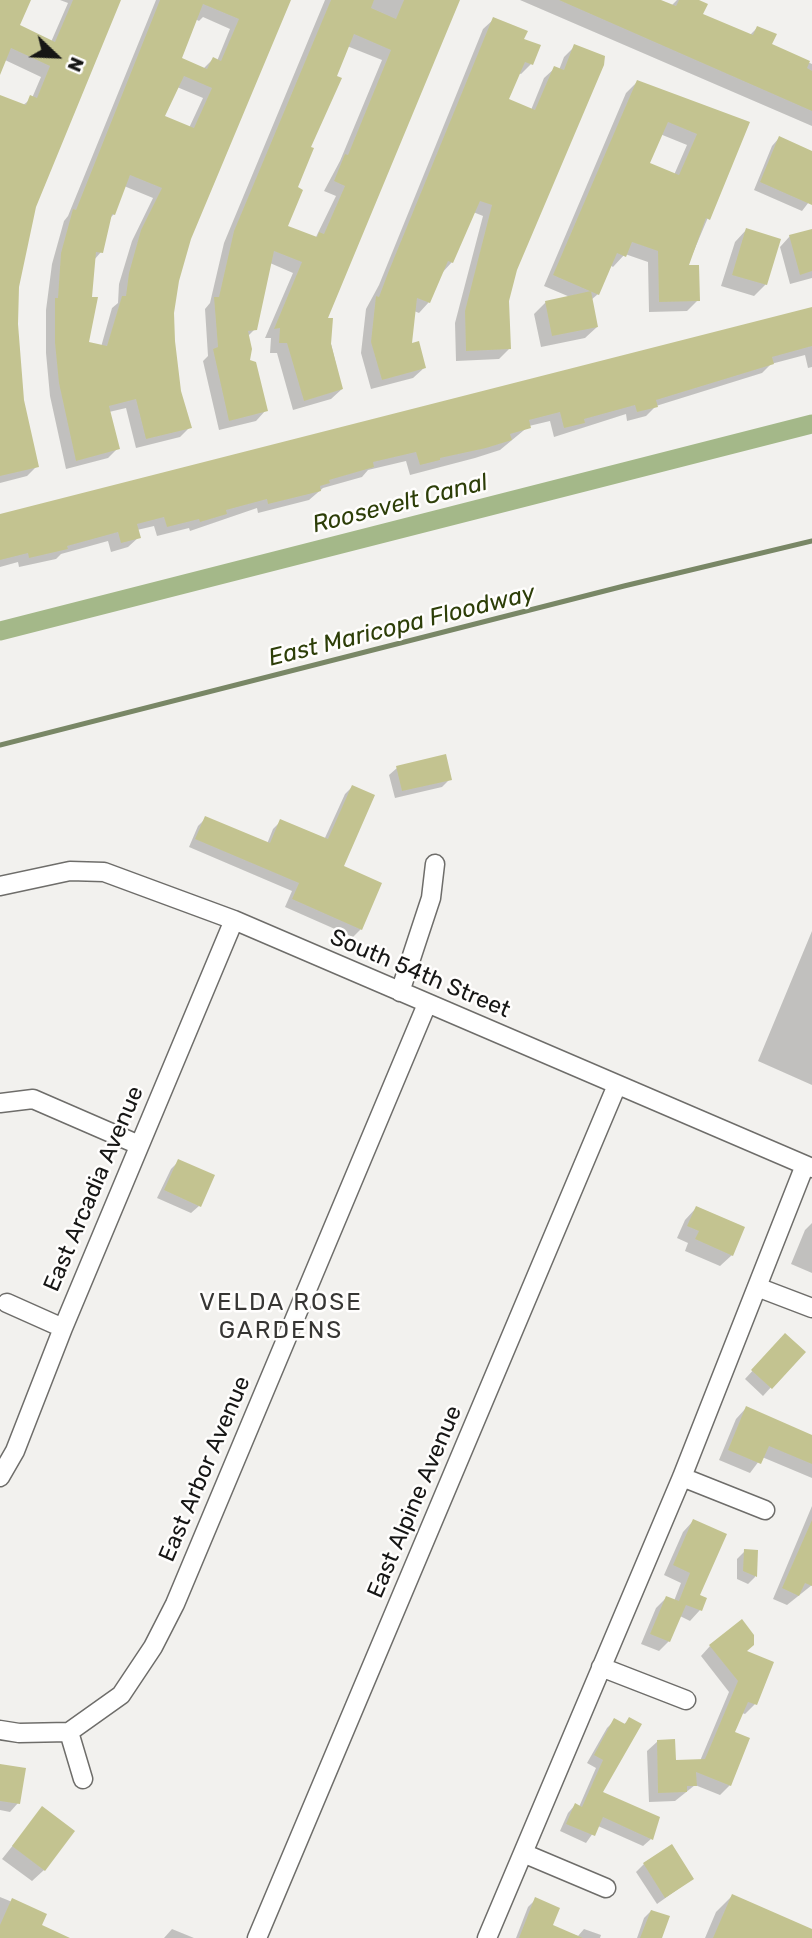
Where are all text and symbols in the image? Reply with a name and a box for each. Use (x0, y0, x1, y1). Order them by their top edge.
north arrow (21, 21, 91, 91)
text: N (63, 54, 89, 75)
water label: Roosevelt Canal (309, 468, 491, 540)
water label: East Maricopa Floodway (266, 579, 538, 673)
street label: South 54th Street (326, 924, 514, 1024)
street label: East Arcadia Avenue (38, 1082, 150, 1296)
district label: VELDA ROSE GARDENS (201, 1289, 361, 1345)
street label: East Arbor Avenue (153, 1372, 257, 1566)
street label: East Alpine Avenue (362, 1402, 468, 1602)

